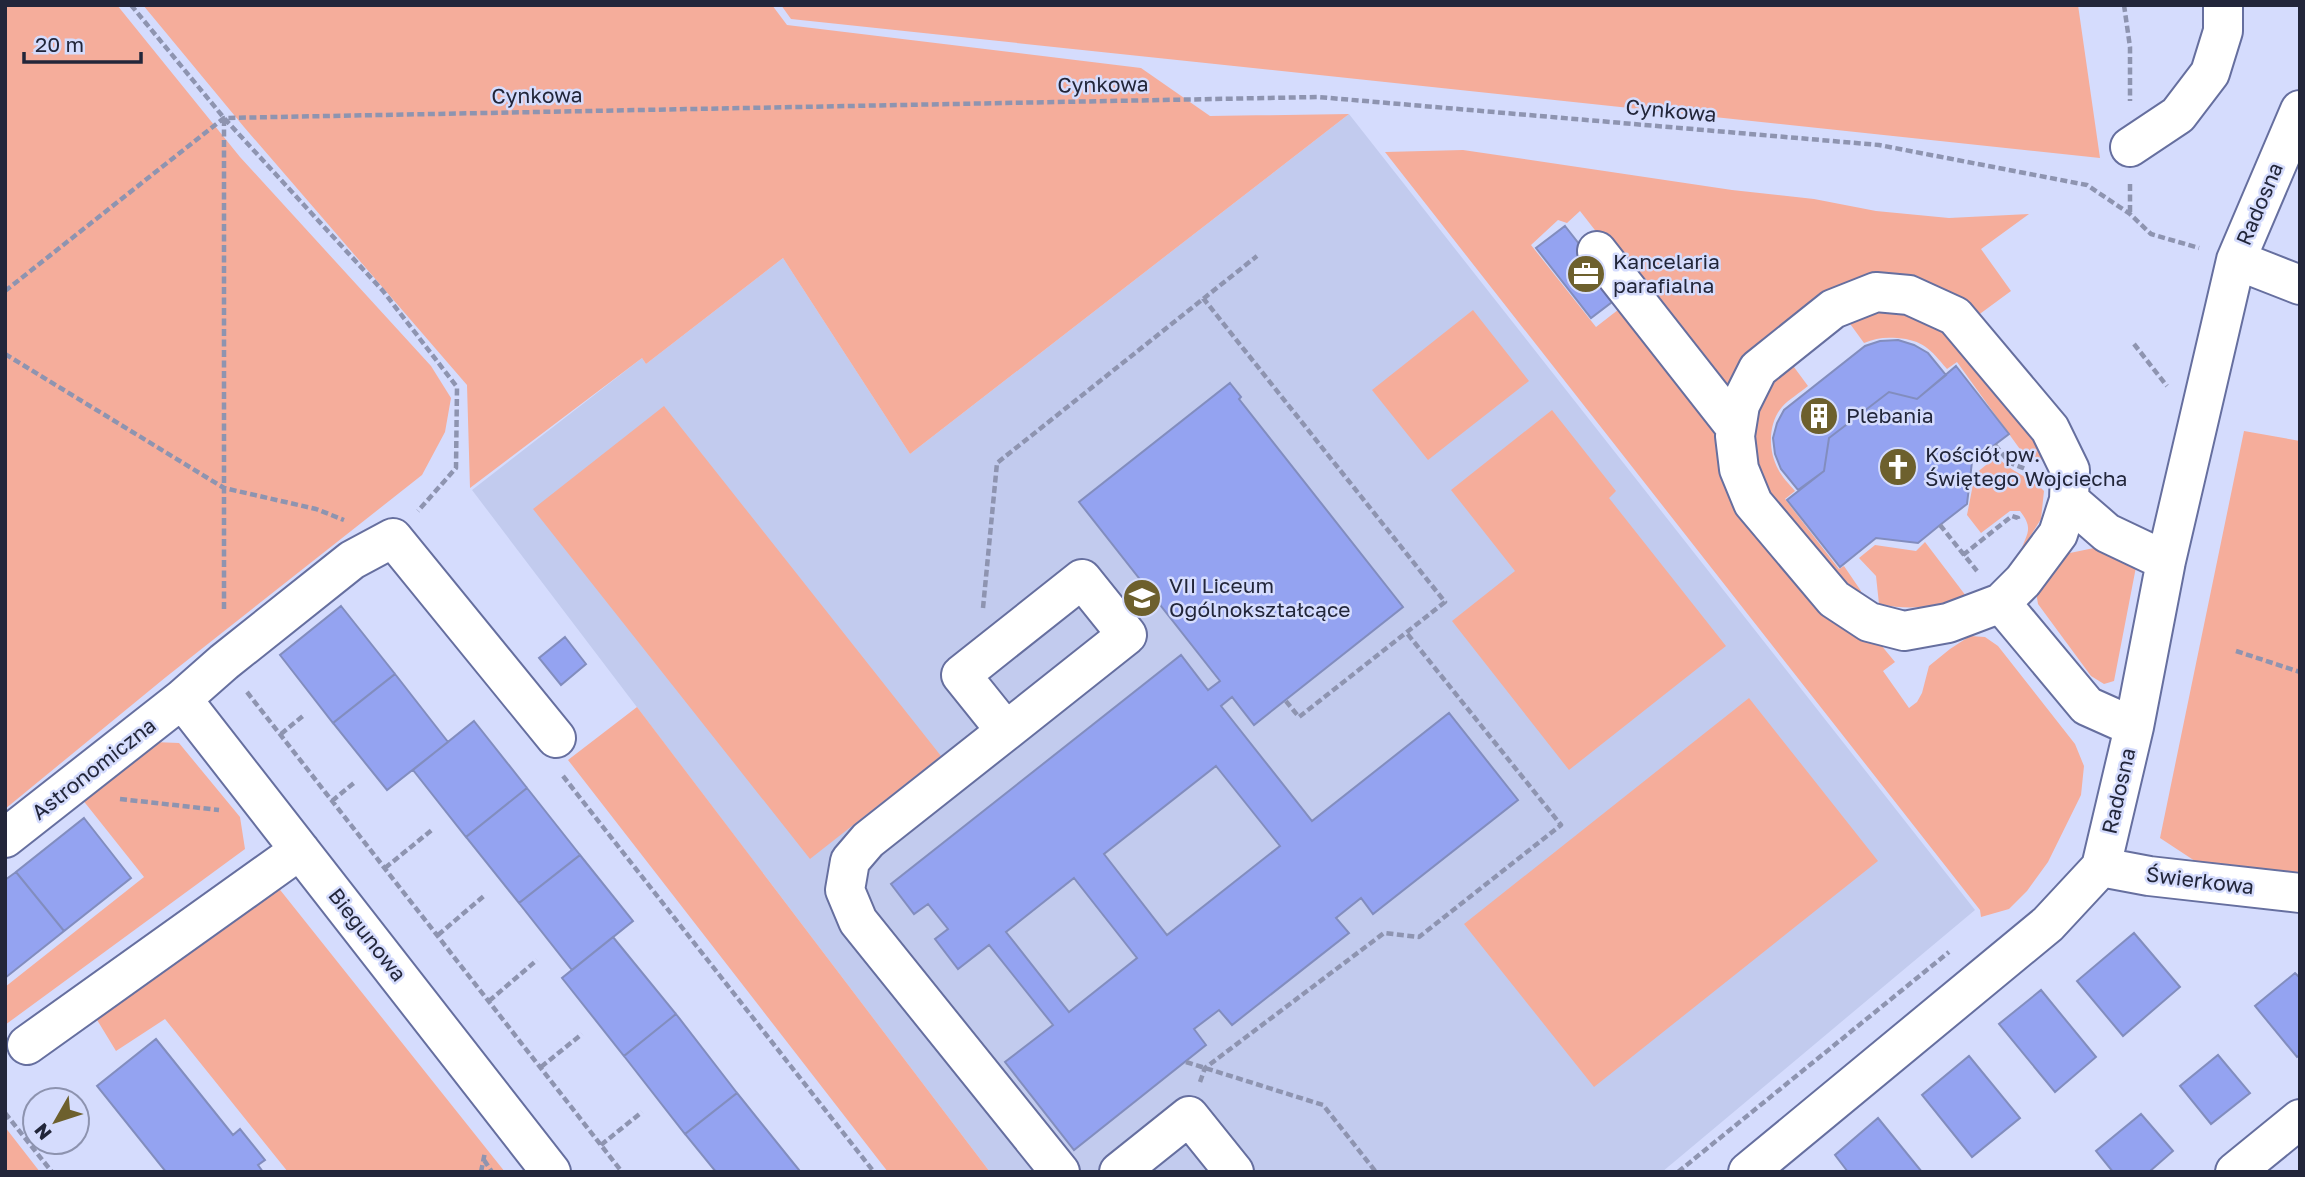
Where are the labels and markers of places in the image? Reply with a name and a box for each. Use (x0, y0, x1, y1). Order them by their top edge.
place label: Kancelaria parafialna (1613, 248, 1720, 298)
office icon: Kancelaria parafialna (1565, 253, 1607, 295)
building icon: Plebania (1798, 395, 1840, 437)
place label: Plebania (1846, 402, 1934, 428)
place label: Kościół pw. Świętego Wojciecha (1925, 441, 2127, 491)
church icon: Kościół pw. Świętego Wojciecha (1877, 446, 1919, 488)
place label: VII Liceum Ogólnokształcące (1169, 572, 1351, 622)
school or university icon: VII Liceum Ogólnokształcące (1121, 577, 1163, 619)

